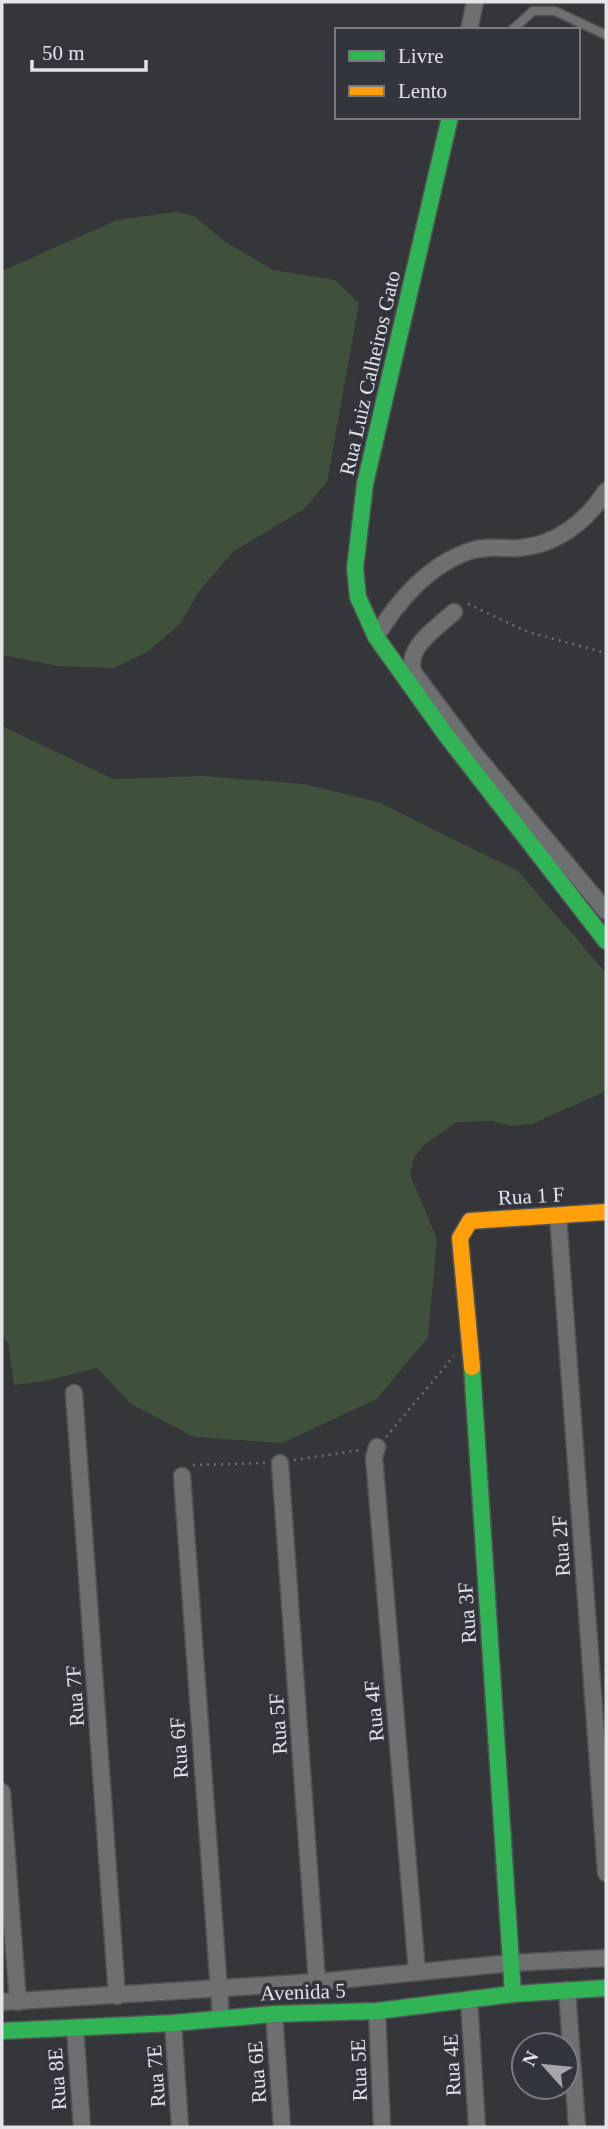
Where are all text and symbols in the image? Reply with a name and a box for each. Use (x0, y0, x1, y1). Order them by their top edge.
scale bar (32, 28, 145, 72)
legend (335, 28, 580, 119)
text: 50 m (42, 41, 85, 65)
text: Livre (398, 44, 443, 68)
text: Lento (398, 79, 447, 103)
street label: Rua Luiz Calheiros Gato (335, 268, 405, 478)
street label: Rua 1 F (497, 1182, 565, 1210)
street label: Rua 2F (547, 1515, 575, 1577)
street label: Rua 3F (453, 1582, 481, 1644)
street label: Rua 7F (61, 1665, 89, 1727)
street label: Rua 4F (359, 1679, 389, 1743)
street label: Rua 5F (264, 1693, 292, 1755)
street label: Rua 6F (165, 1717, 193, 1779)
street label: Avenida 5 (260, 1979, 346, 2005)
north arrow (510, 2031, 580, 2101)
street label: Rua 4E (438, 2033, 466, 2097)
street label: Rua 5E (346, 2038, 372, 2102)
street label: Rua 6E (243, 2040, 271, 2104)
street label: Rua 7E (142, 2044, 170, 2108)
street label: Rua 8E (43, 2047, 71, 2111)
text: N (518, 2047, 543, 2069)

